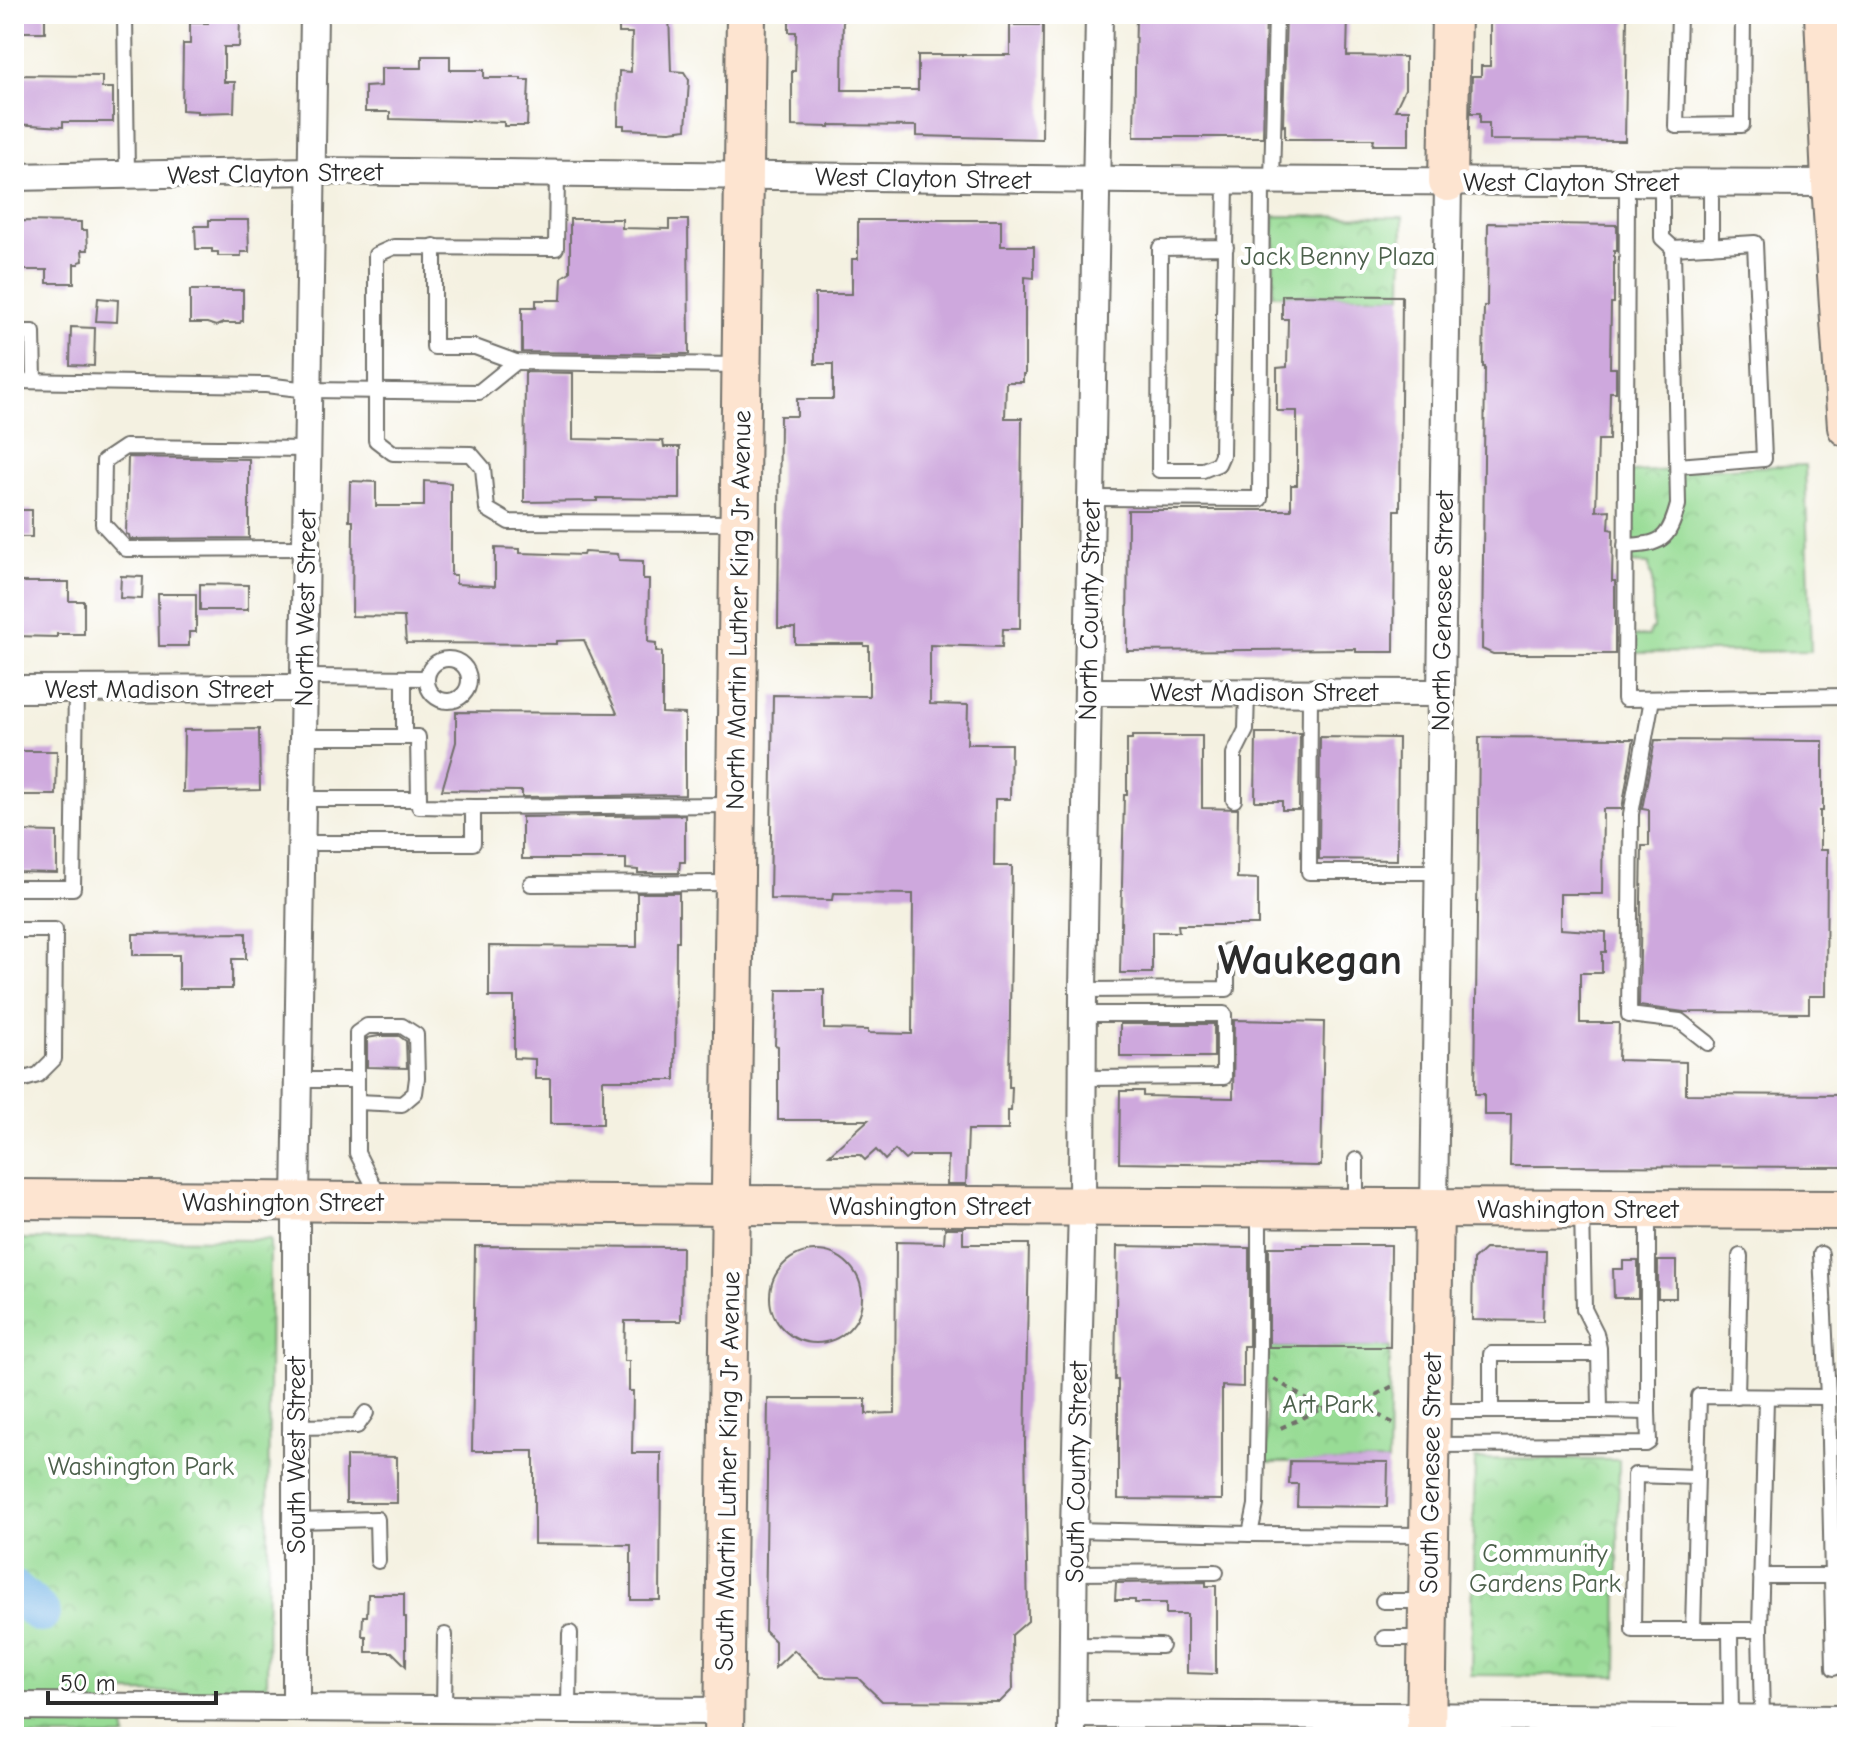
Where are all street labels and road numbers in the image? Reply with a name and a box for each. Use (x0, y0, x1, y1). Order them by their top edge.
street label: West Clayton Street (167, 157, 385, 191)
street label: West Clayton Street (815, 162, 1033, 196)
street label: West Clayton Street (1463, 168, 1681, 198)
street label: North Martin Luther King Jr Avenue (721, 410, 757, 810)
street label: North Genesee Street (1426, 489, 1460, 732)
street label: North County Street (1073, 497, 1107, 721)
street label: North West Street (289, 508, 323, 707)
street label: West Madison Street (45, 675, 275, 705)
street label: West Madison Street (1150, 678, 1380, 708)
street label: Washington Street (182, 1188, 385, 1218)
street label: Washington Street (829, 1192, 1032, 1222)
street label: Washington Street (1477, 1195, 1680, 1225)
street label: South Martin Luther King Jr Avenue (710, 1271, 746, 1671)
street label: South Genesee Street (1414, 1351, 1448, 1594)
street label: South West Street (282, 1355, 312, 1554)
street label: South County Street (1060, 1359, 1094, 1583)

